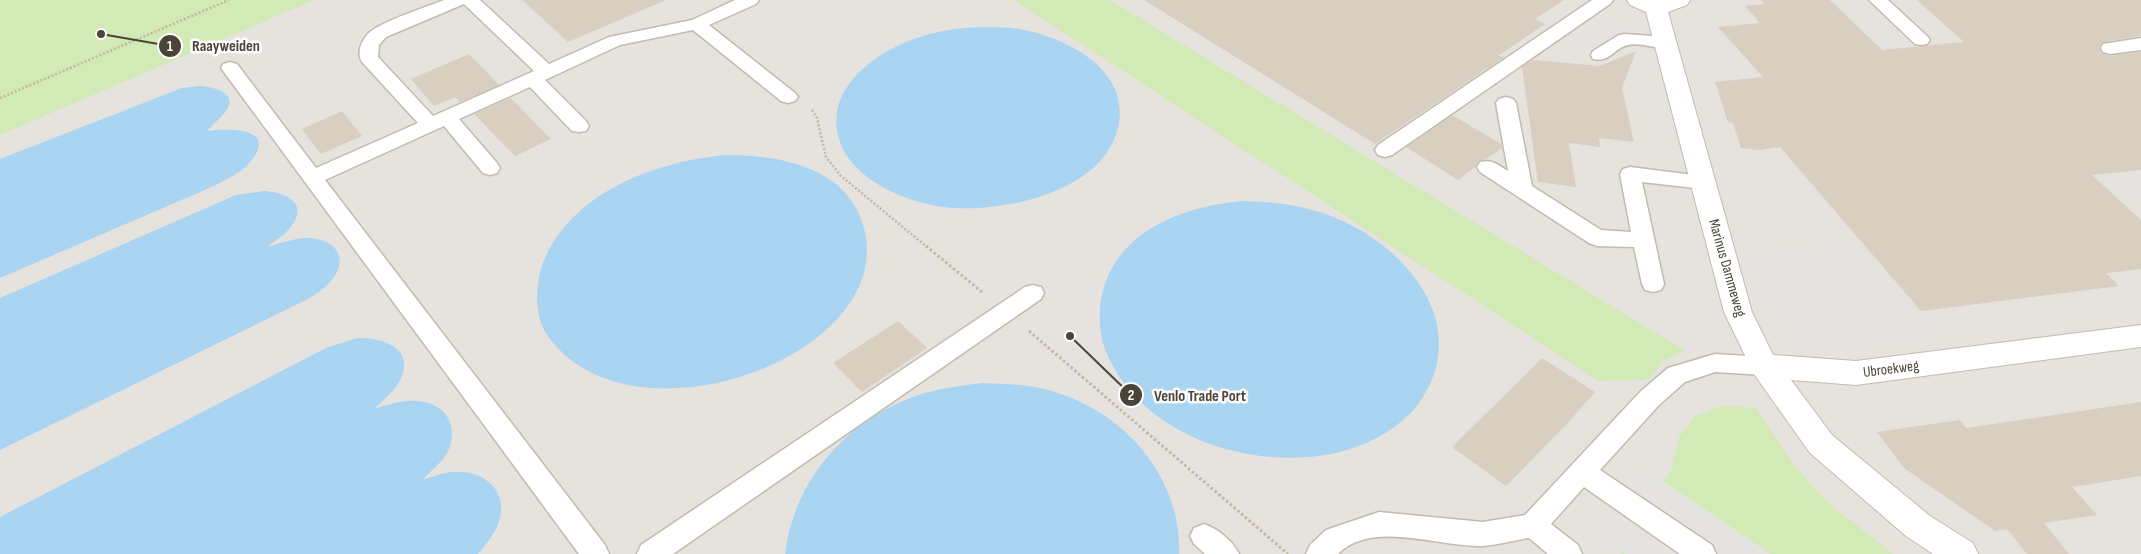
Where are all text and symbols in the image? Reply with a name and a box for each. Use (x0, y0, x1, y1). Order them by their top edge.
callout: Raayweiden (157, 30, 270, 61)
text: 1 (167, 37, 173, 56)
text: Raayweiden (192, 37, 260, 56)
street label: Marinus Dammeweg (1704, 217, 1750, 319)
street label: Ubroekweg (1862, 356, 1920, 382)
callout: Venlo Trade Port (1119, 380, 1256, 411)
text: 2 (1128, 386, 1134, 405)
text: Venlo Trade Port (1154, 387, 1246, 406)

